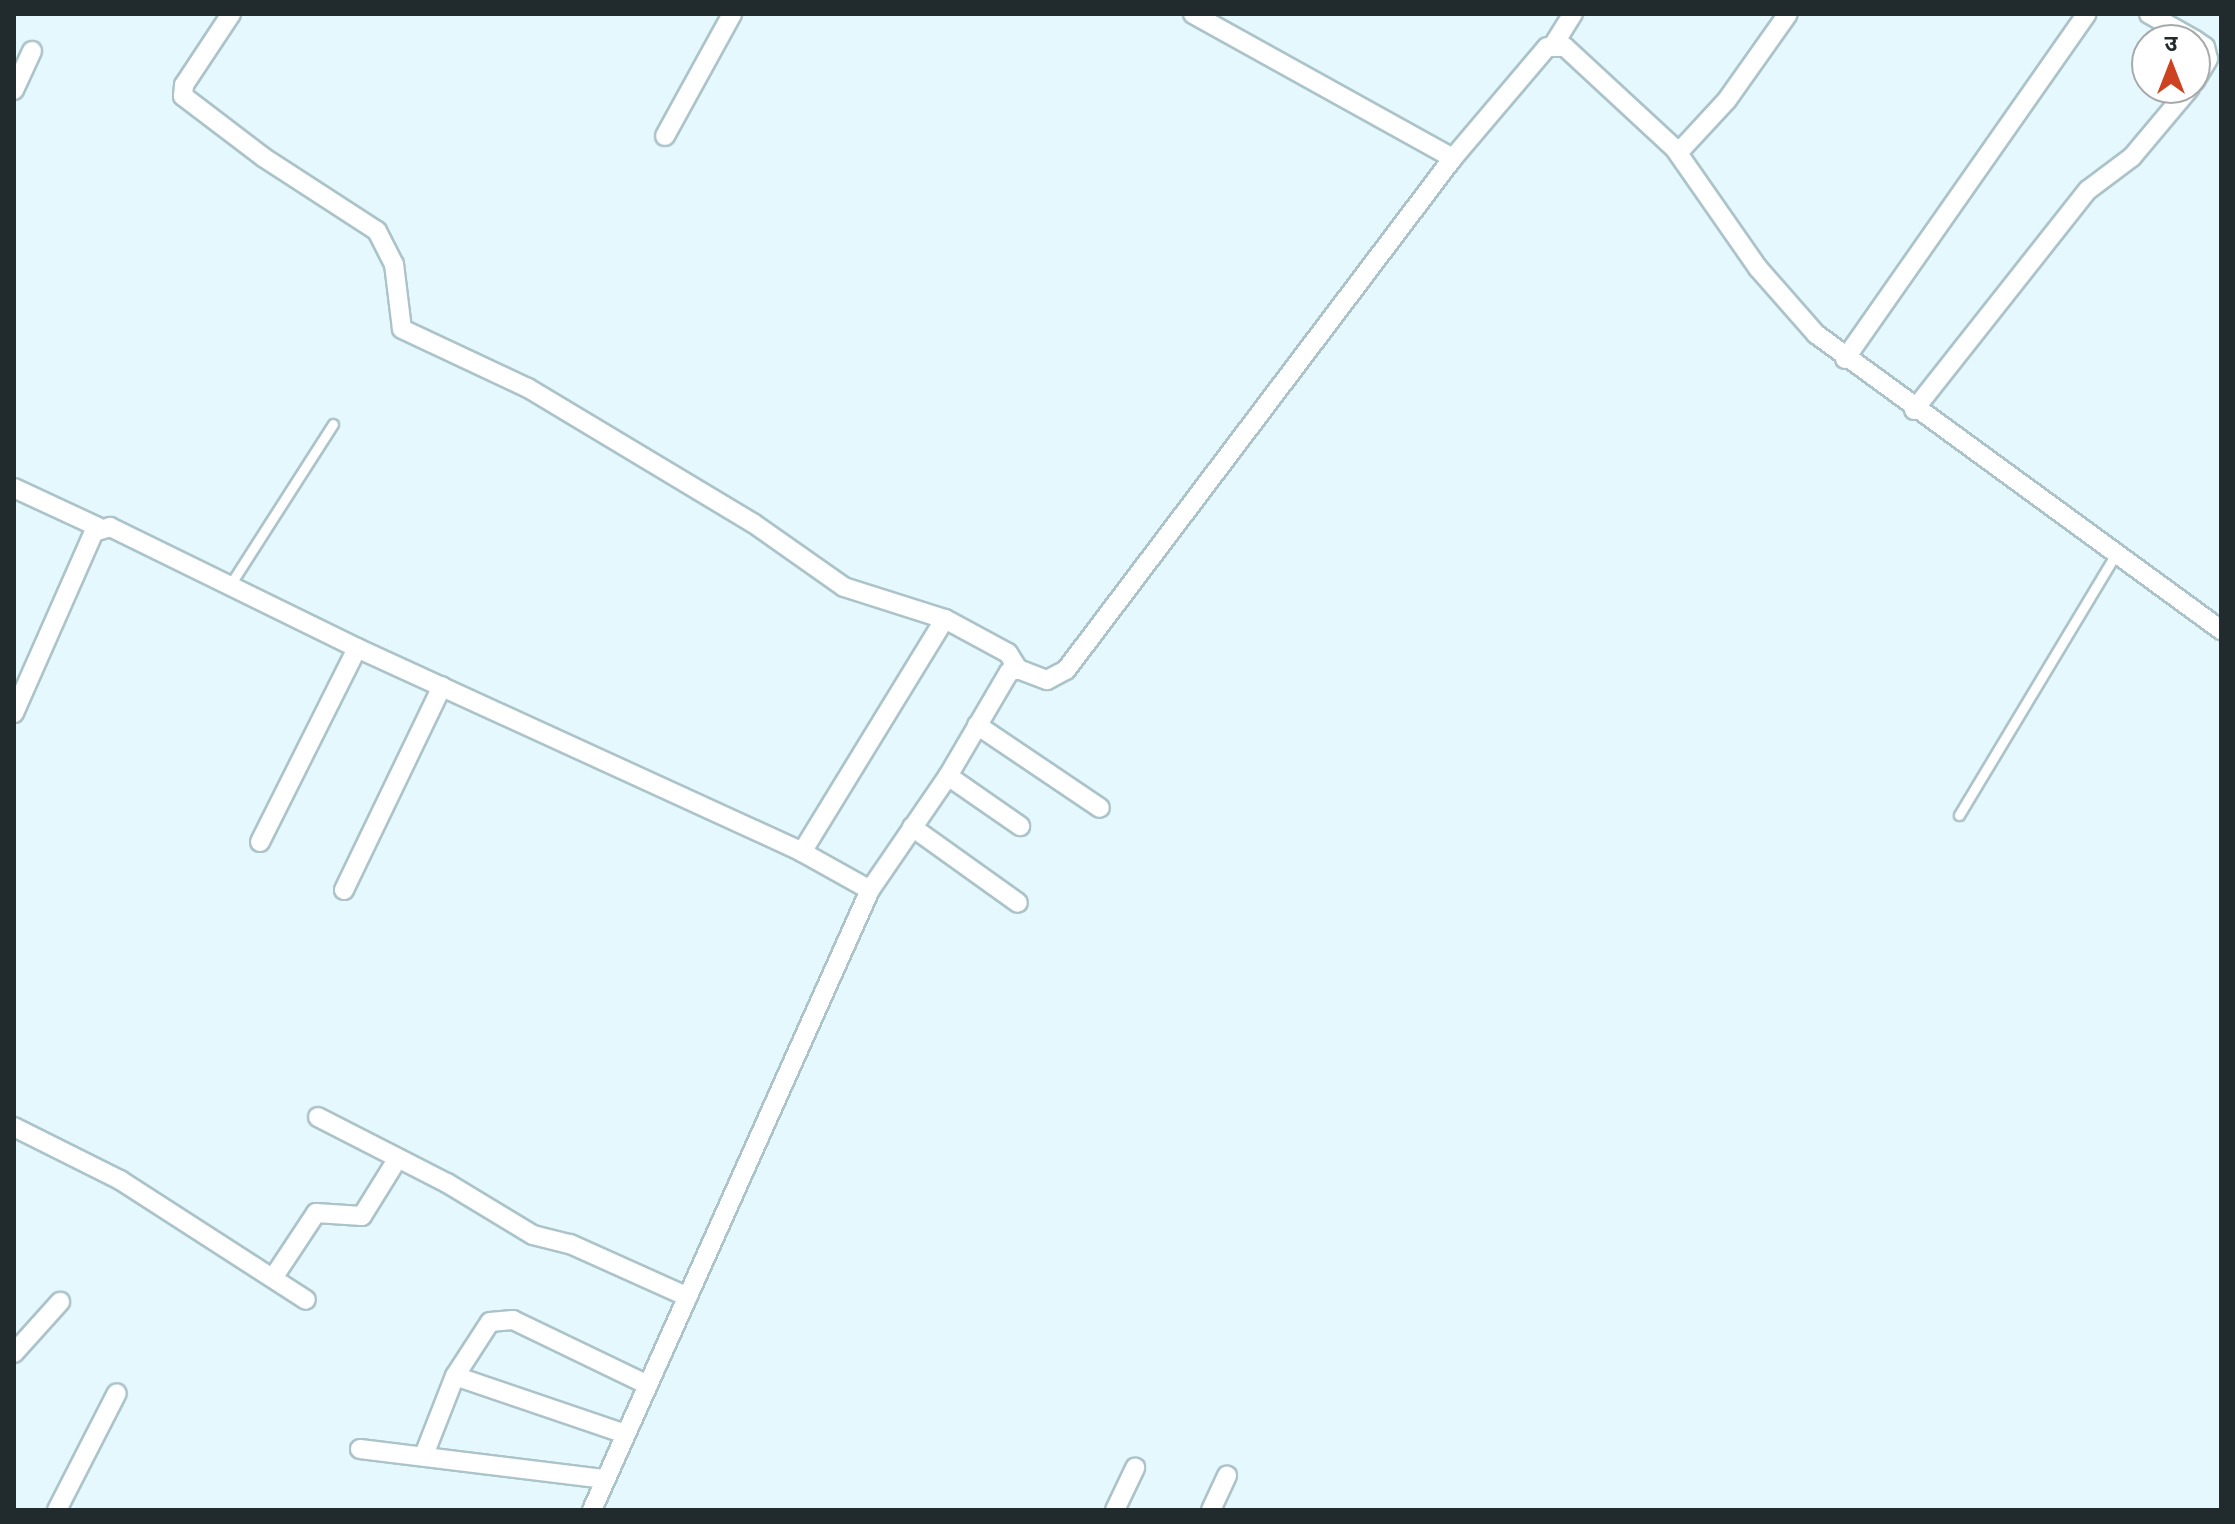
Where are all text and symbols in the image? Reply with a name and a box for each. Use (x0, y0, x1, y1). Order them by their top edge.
north arrow (2131, 24, 2211, 104)
text: उ (2165, 27, 2177, 57)

